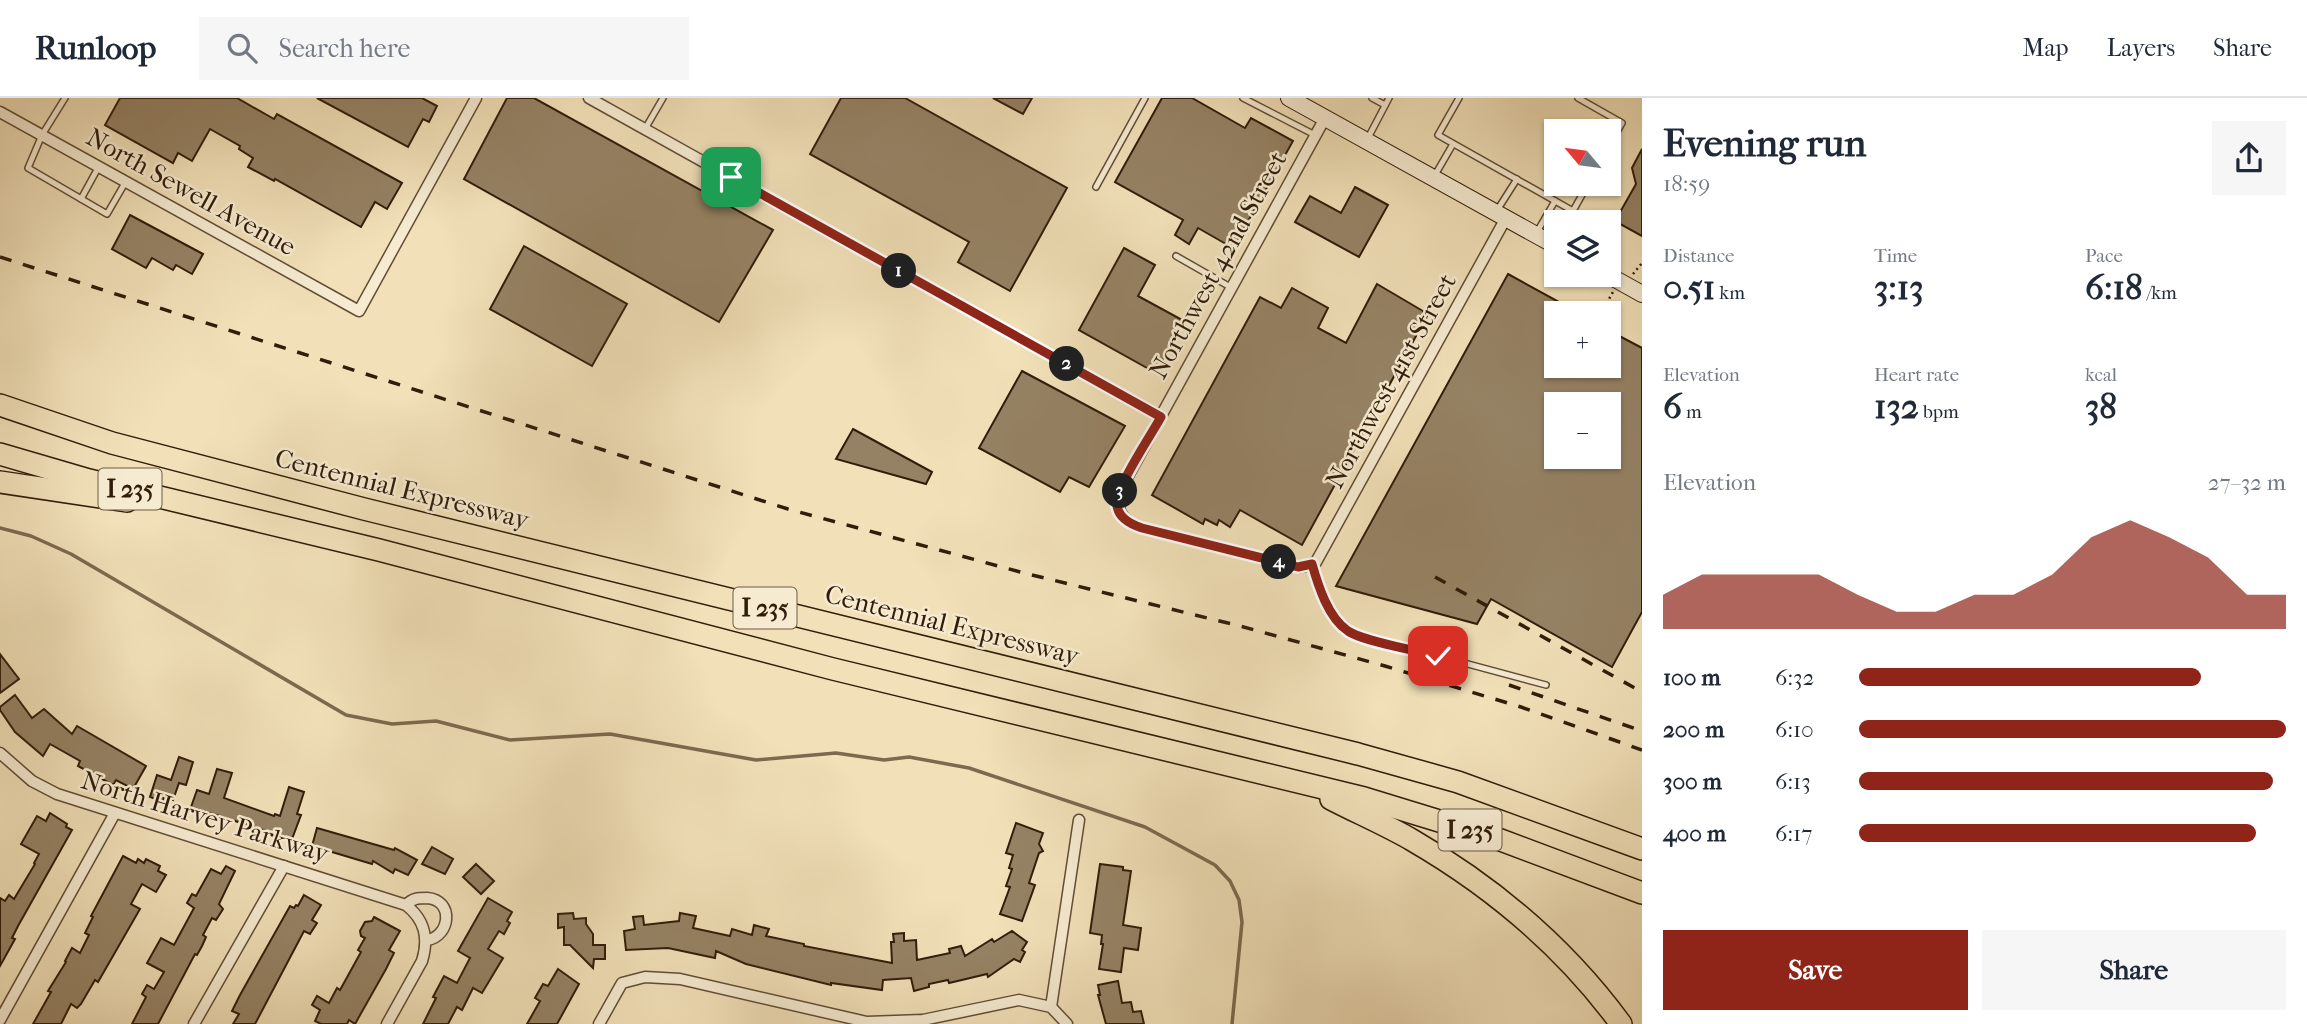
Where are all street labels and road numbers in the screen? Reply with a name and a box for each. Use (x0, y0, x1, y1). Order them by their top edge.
street label: North Sewell Avenue (81, 122, 301, 262)
street label: Northwest 42nd Street (1143, 145, 1294, 384)
street label: Northwest 41st Street (1319, 268, 1463, 494)
street label: Centennial Expressway (272, 442, 533, 536)
road number: I 235 (99, 468, 162, 510)
street label: Centennial Expressway (822, 578, 1083, 672)
road number: I 235 (734, 588, 796, 628)
street label: North Harvey Parkway (78, 765, 334, 870)
road number: I 235 (1438, 810, 1502, 850)

